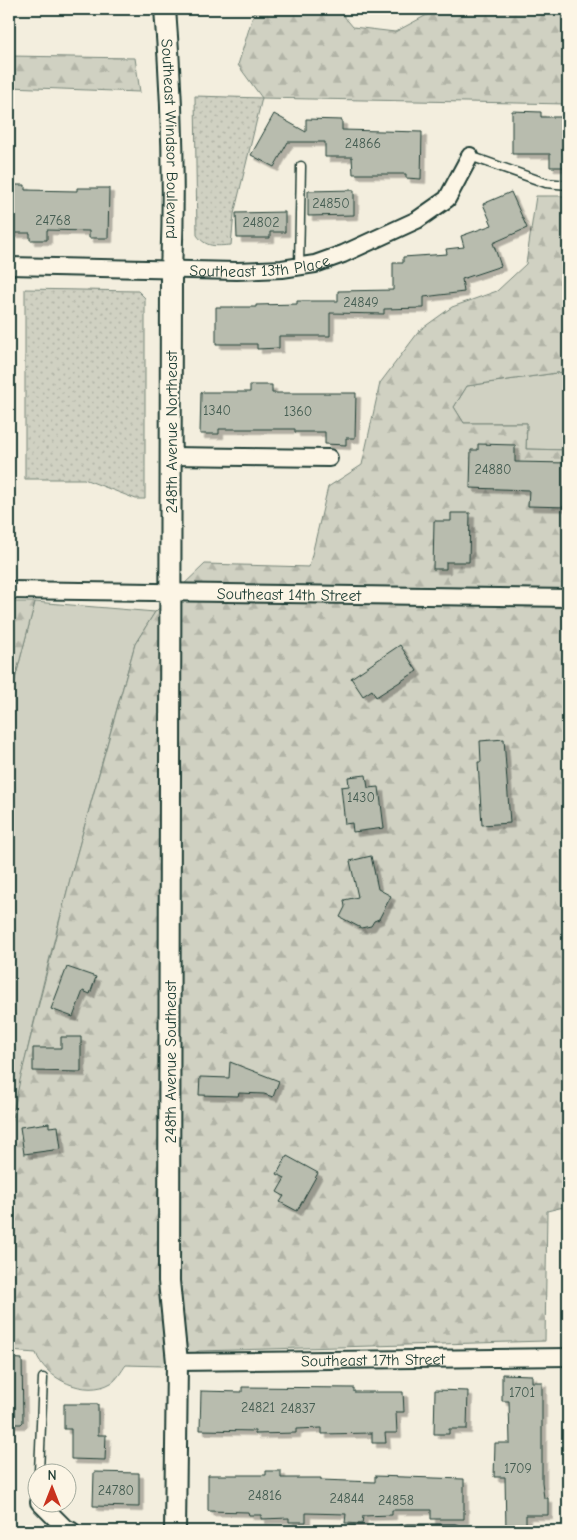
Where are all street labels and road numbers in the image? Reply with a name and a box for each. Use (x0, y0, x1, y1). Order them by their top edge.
street label: Southeast Windsor Boulevard (157, 38, 181, 239)
street label: Southeast 13th Place (189, 251, 333, 281)
street label: 248th Avenue Northeast (163, 350, 181, 513)
street label: Southeast 14th Street (217, 585, 362, 605)
street label: 248th Avenue Southeast (162, 980, 180, 1143)
street label: Southeast 17th Street (301, 1351, 446, 1370)

